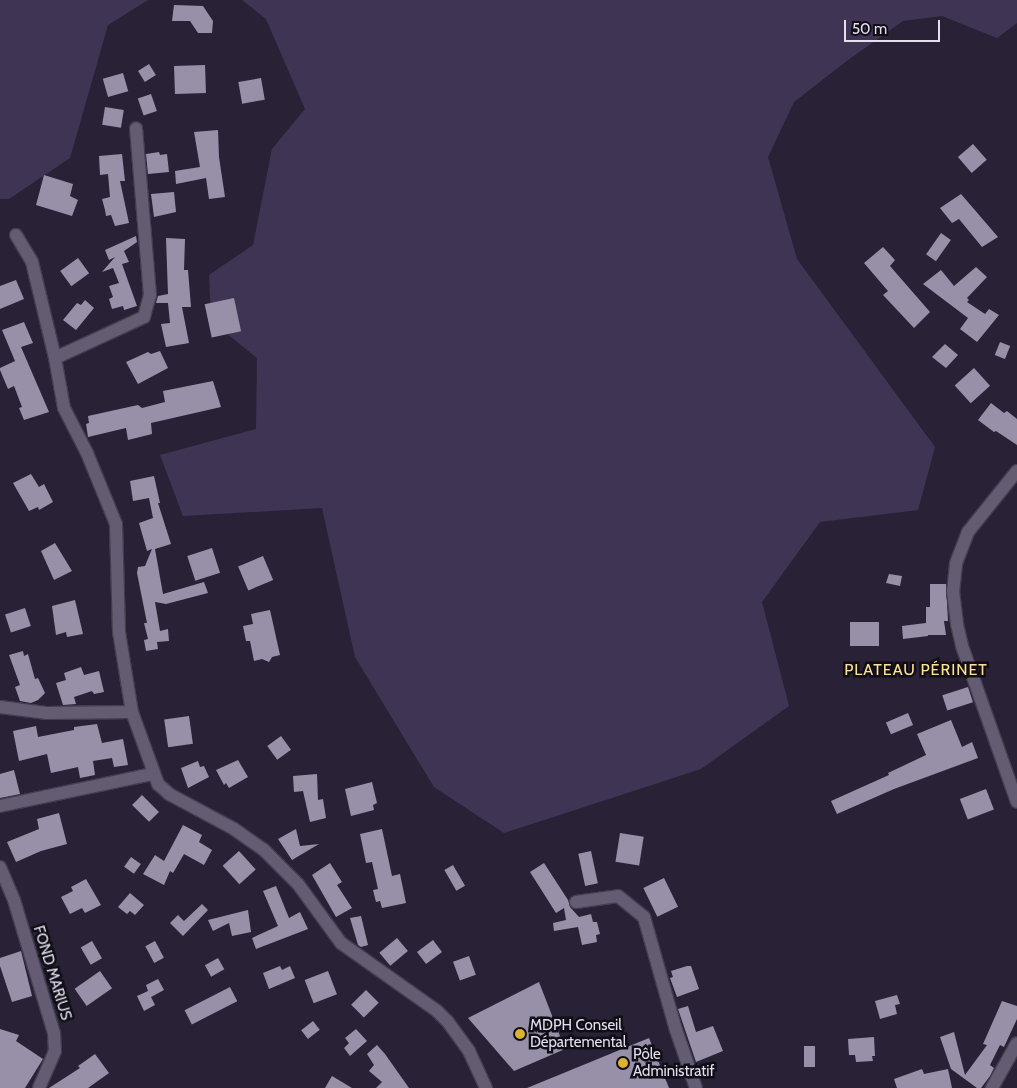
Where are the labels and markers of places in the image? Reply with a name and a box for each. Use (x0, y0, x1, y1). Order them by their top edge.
place label: MDPH Conseil Départemental (530, 1016, 626, 1051)
marker: MDPH Conseil Départemental (514, 1028, 526, 1040)
place label: Pôle Administratif (633, 1045, 714, 1080)
marker: Pôle Administratif (617, 1057, 629, 1069)

